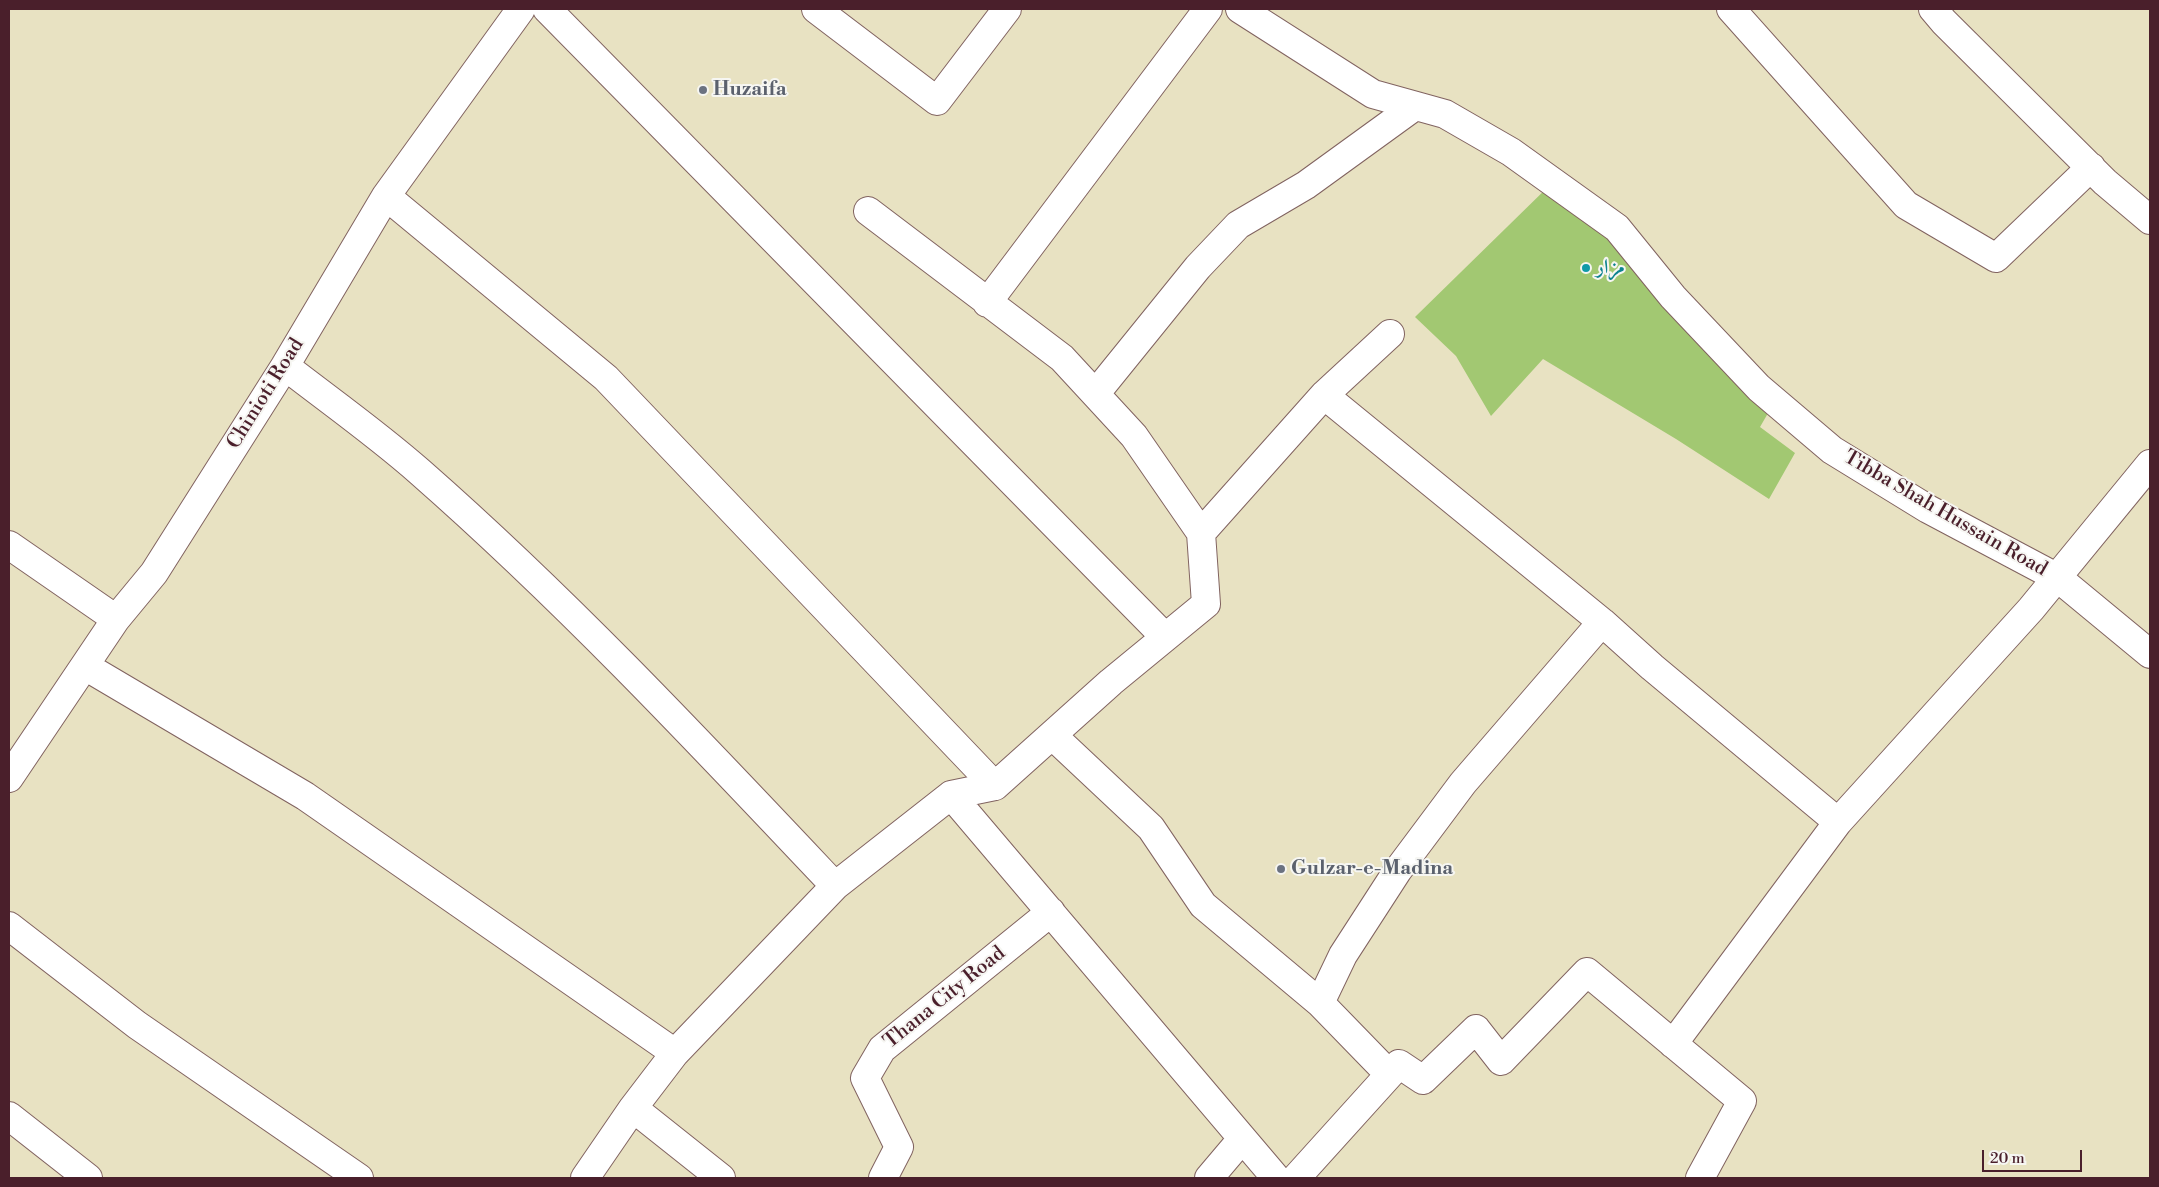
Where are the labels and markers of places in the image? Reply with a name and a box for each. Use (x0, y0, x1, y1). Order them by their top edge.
place label: Huzaifa (713, 78, 786, 102)
marker: Huzaifa (697, 84, 709, 96)
place label: مزار (1596, 256, 1625, 280)
marker: مزار (1580, 262, 1592, 274)
place label: Gulzar-e-Madina (1291, 857, 1453, 881)
marker: Gulzar-e-Madina (1275, 863, 1287, 875)

